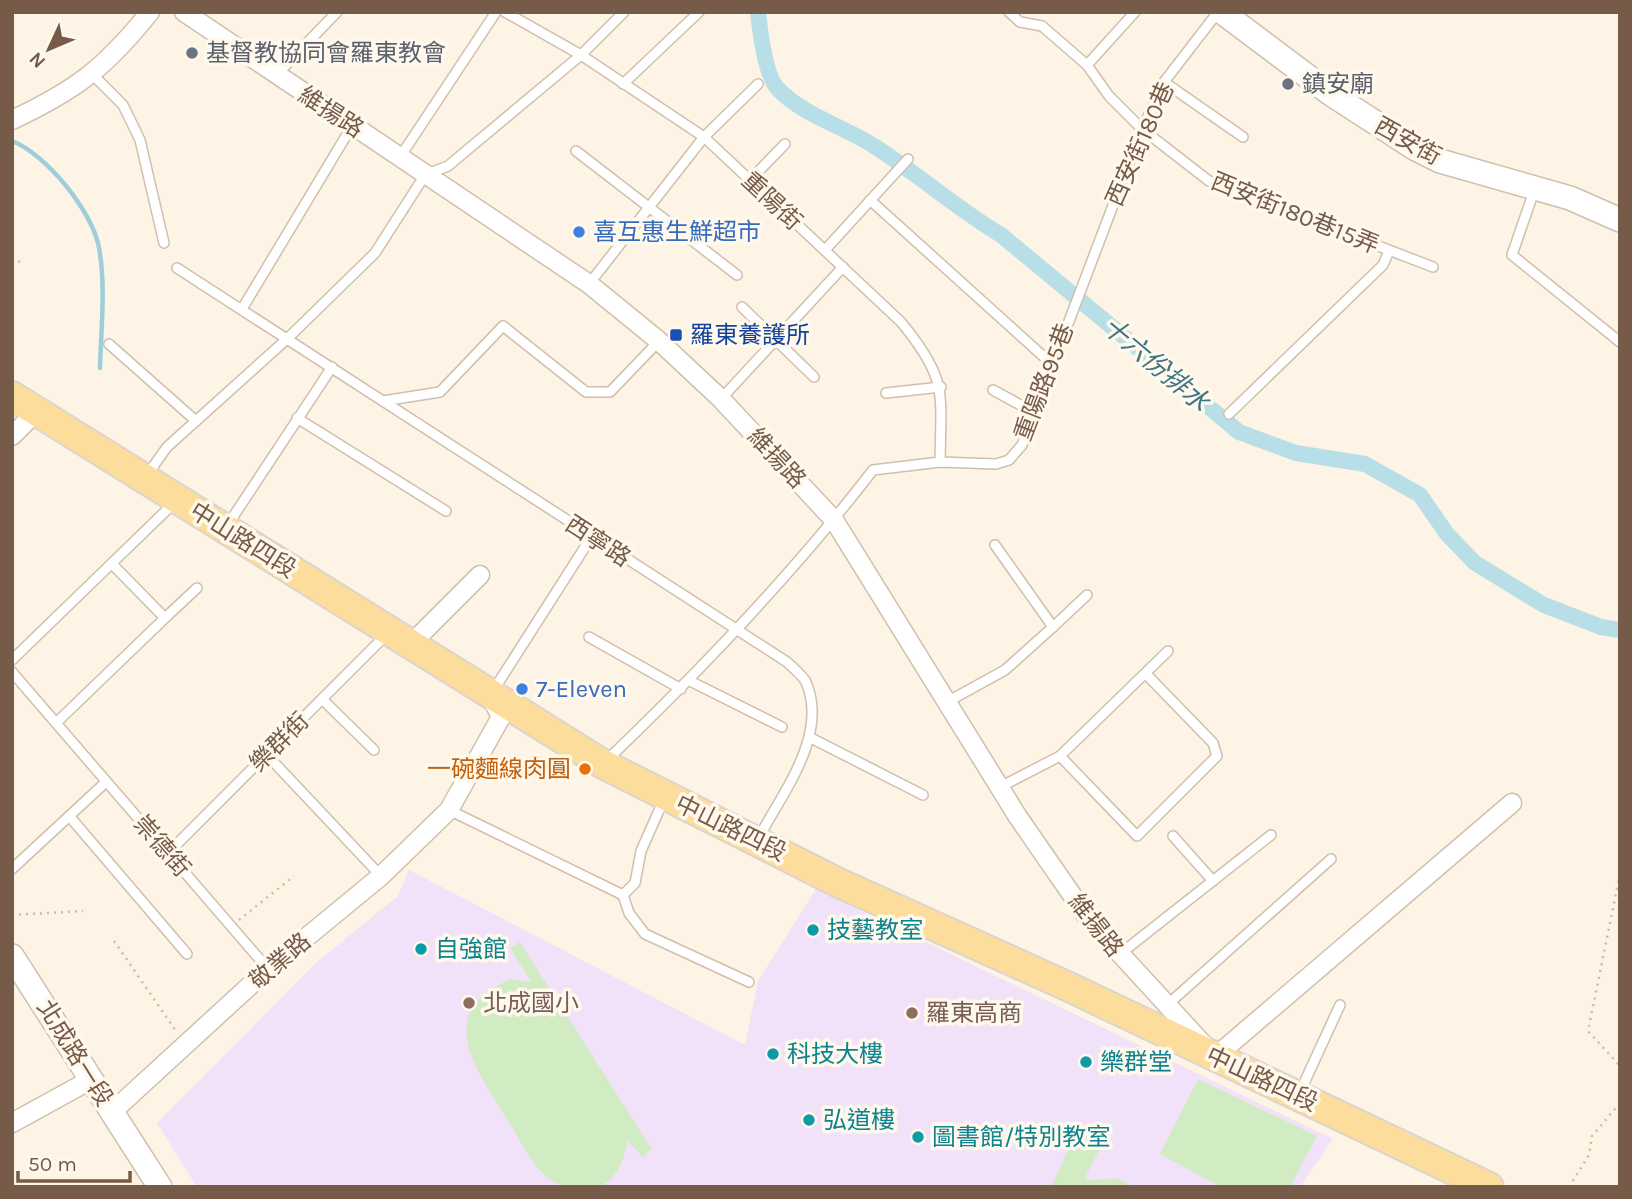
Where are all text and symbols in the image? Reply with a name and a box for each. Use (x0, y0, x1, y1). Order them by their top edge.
north arrow (14, 14, 84, 84)
place label: 基督教協同會羅東教會 (206, 39, 446, 67)
marker: 基督教協同會羅東教會 (184, 45, 200, 61)
text: N (25, 48, 50, 73)
place label: 鎮安廟 (1302, 70, 1374, 98)
marker: 鎮安廟 (1280, 76, 1296, 92)
street label: 西安街180巷 (1100, 78, 1180, 210)
street label: 維揚路 (293, 81, 369, 143)
street label: 西安街 (1370, 111, 1446, 171)
street label: 重陽街 (736, 166, 808, 236)
street label: 西安街180巷15弄 (1207, 167, 1383, 259)
place label: 喜互惠生鮮超市 (593, 218, 761, 246)
marker: 喜互惠生鮮超市 (571, 224, 587, 240)
water label: 十六份排水 (1096, 311, 1216, 419)
street label: 重陽路95巷 (1009, 319, 1079, 445)
place label: 羅東養護所 (690, 321, 810, 349)
marker: 羅東養護所 (668, 327, 684, 343)
street label: 維揚路 (742, 422, 812, 494)
street label: 中山路四段 (185, 496, 301, 584)
street label: 西寧路 (560, 510, 636, 572)
place label: 7-Eleven (536, 675, 627, 703)
marker: 7-Eleven (514, 681, 530, 697)
street label: 樂群街 (244, 707, 314, 777)
place label: 一碗麵線肉圓 (427, 755, 571, 783)
marker: 一碗麵線肉圓 (577, 761, 593, 777)
street label: 中山路四段 (671, 789, 791, 867)
street label: 崇德街 (128, 810, 196, 882)
street label: 維揚路 (1063, 888, 1129, 962)
place label: 技藝教室 (827, 916, 923, 944)
marker: 技藝教室 (805, 922, 821, 938)
street label: 敬業路 (244, 927, 316, 995)
place label: 自強館 (435, 935, 507, 963)
marker: 自強館 (413, 941, 429, 957)
place label: 北成國小 (483, 989, 579, 1017)
street label: 北成路一段 (31, 995, 119, 1111)
marker: 北成國小 (461, 995, 477, 1011)
place label: 羅東高商 (926, 999, 1022, 1027)
marker: 羅東高商 (904, 1005, 920, 1021)
place label: 科技大樓 (787, 1040, 883, 1068)
street label: 中山路四段 (1202, 1041, 1322, 1117)
marker: 科技大樓 (765, 1046, 781, 1062)
place label: 樂群堂 (1100, 1048, 1172, 1076)
marker: 樂群堂 (1078, 1054, 1094, 1070)
place label: 弘道樓 (823, 1106, 895, 1134)
marker: 弘道樓 (801, 1112, 817, 1128)
place label: 圖書館/特別教室 (932, 1123, 1110, 1151)
marker: 圖書館/特別教室 (910, 1129, 926, 1145)
scale bar (18, 1140, 130, 1184)
text: 50 m (28, 1152, 77, 1176)

